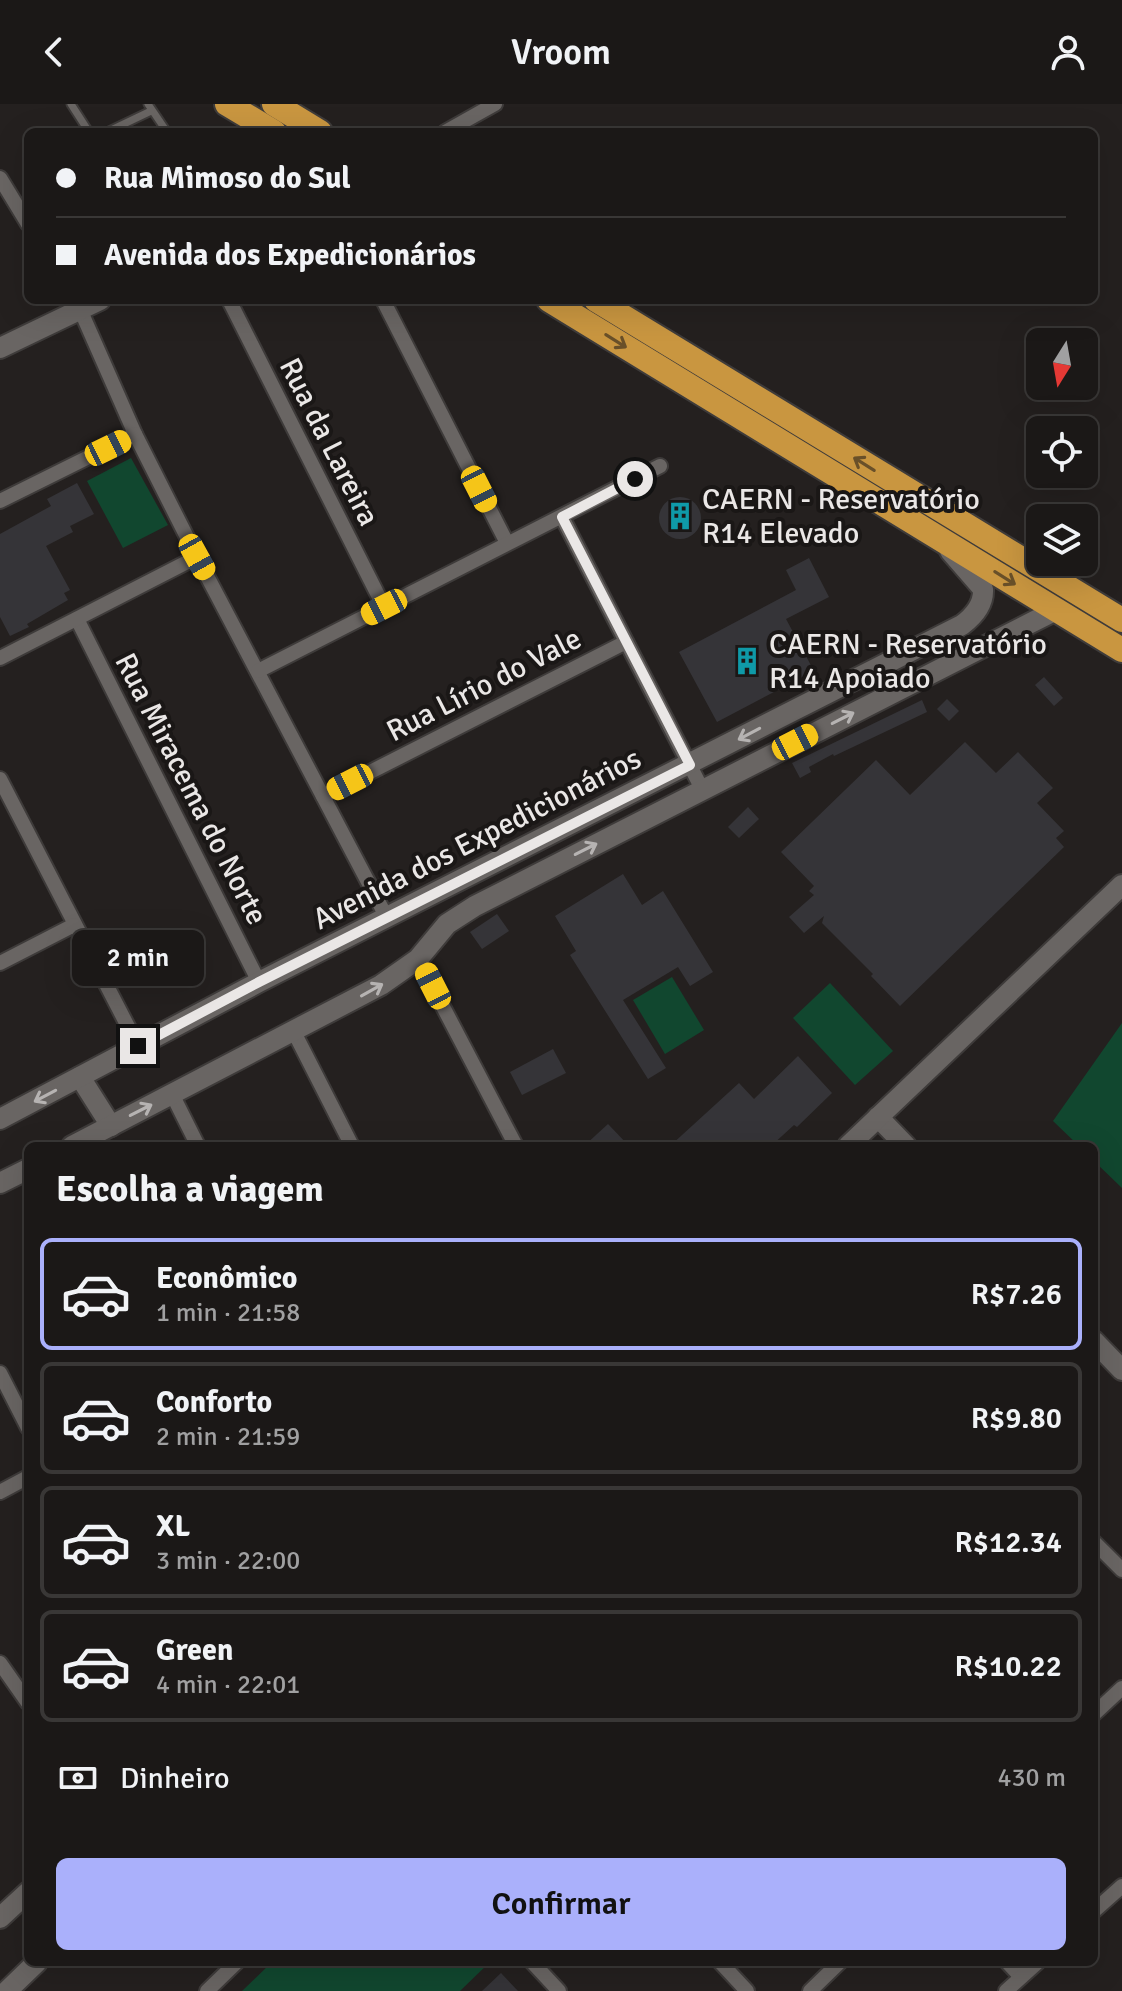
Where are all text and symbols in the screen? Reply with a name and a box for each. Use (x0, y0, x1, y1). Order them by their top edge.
icon: back (32, 30, 76, 74)
text: Vroom (511, 30, 611, 75)
icon: person (1046, 30, 1090, 74)
text: Rua Mimoso do Sul (104, 160, 351, 197)
text: Avenida dos Expedicionários (104, 237, 476, 274)
north arrow (1026, 328, 1098, 400)
map controls (1026, 328, 1098, 576)
one-way arrow (604, 333, 627, 349)
street label: Rua da Lareira (271, 352, 387, 532)
button: locate (1026, 416, 1098, 488)
car (81, 427, 135, 469)
one-way arrow (853, 455, 876, 471)
route start (617, 461, 653, 497)
car (457, 462, 501, 516)
place label: CAERN - Reservatório R14 Elevado (702, 481, 980, 552)
building icon: CAERN - Reservatório R14 Elevado (665, 501, 695, 531)
button: layers (1026, 504, 1098, 576)
car (175, 530, 219, 584)
one-way arrow (993, 571, 1016, 587)
car (357, 585, 411, 629)
street label: Rua Lírio do Vale (380, 620, 588, 750)
place label: CAERN - Reservatório R14 Apoiado (769, 626, 1047, 697)
building icon: CAERN - Reservatório R14 Apoiado (732, 646, 762, 676)
street label: Rua Miracema do Norte (107, 647, 275, 931)
one-way arrow (830, 709, 854, 725)
car (768, 720, 822, 764)
one-way arrow (738, 726, 762, 742)
street label: Avenida dos Expedicionários (307, 740, 647, 938)
car (323, 760, 377, 804)
one-way arrow (574, 840, 598, 856)
callout: 2 min (72, 930, 204, 986)
text: 2 min (107, 942, 169, 974)
car (411, 959, 455, 1013)
one-way arrow (359, 982, 383, 998)
route end (120, 1028, 156, 1064)
one-way arrow (33, 1088, 57, 1104)
one-way arrow (129, 1102, 152, 1118)
text: Escolha a viagem (56, 1167, 324, 1212)
icon: car (60, 1258, 132, 1330)
text: Econômico (156, 1260, 298, 1297)
text: R$7.26 (971, 1276, 1062, 1313)
text: 1 min · 21:58 (156, 1297, 300, 1329)
icon: car (60, 1382, 132, 1454)
text: Conforto (156, 1384, 272, 1421)
text: R$9.80 (971, 1400, 1062, 1437)
text: 2 min · 21:59 (156, 1421, 300, 1453)
icon: car (60, 1506, 132, 1578)
text: XL (156, 1508, 190, 1545)
text: R$12.34 (955, 1524, 1062, 1561)
text: 3 min · 22:00 (156, 1545, 300, 1577)
icon: car (60, 1630, 132, 1702)
text: Green (156, 1632, 233, 1669)
text: R$10.22 (955, 1648, 1062, 1685)
text: 4 min · 22:01 (156, 1669, 300, 1701)
icon: cash (56, 1756, 100, 1800)
text: Dinheiro (120, 1760, 230, 1797)
text: 430 m (997, 1762, 1066, 1794)
button: Confirmar (56, 1858, 1066, 1950)

